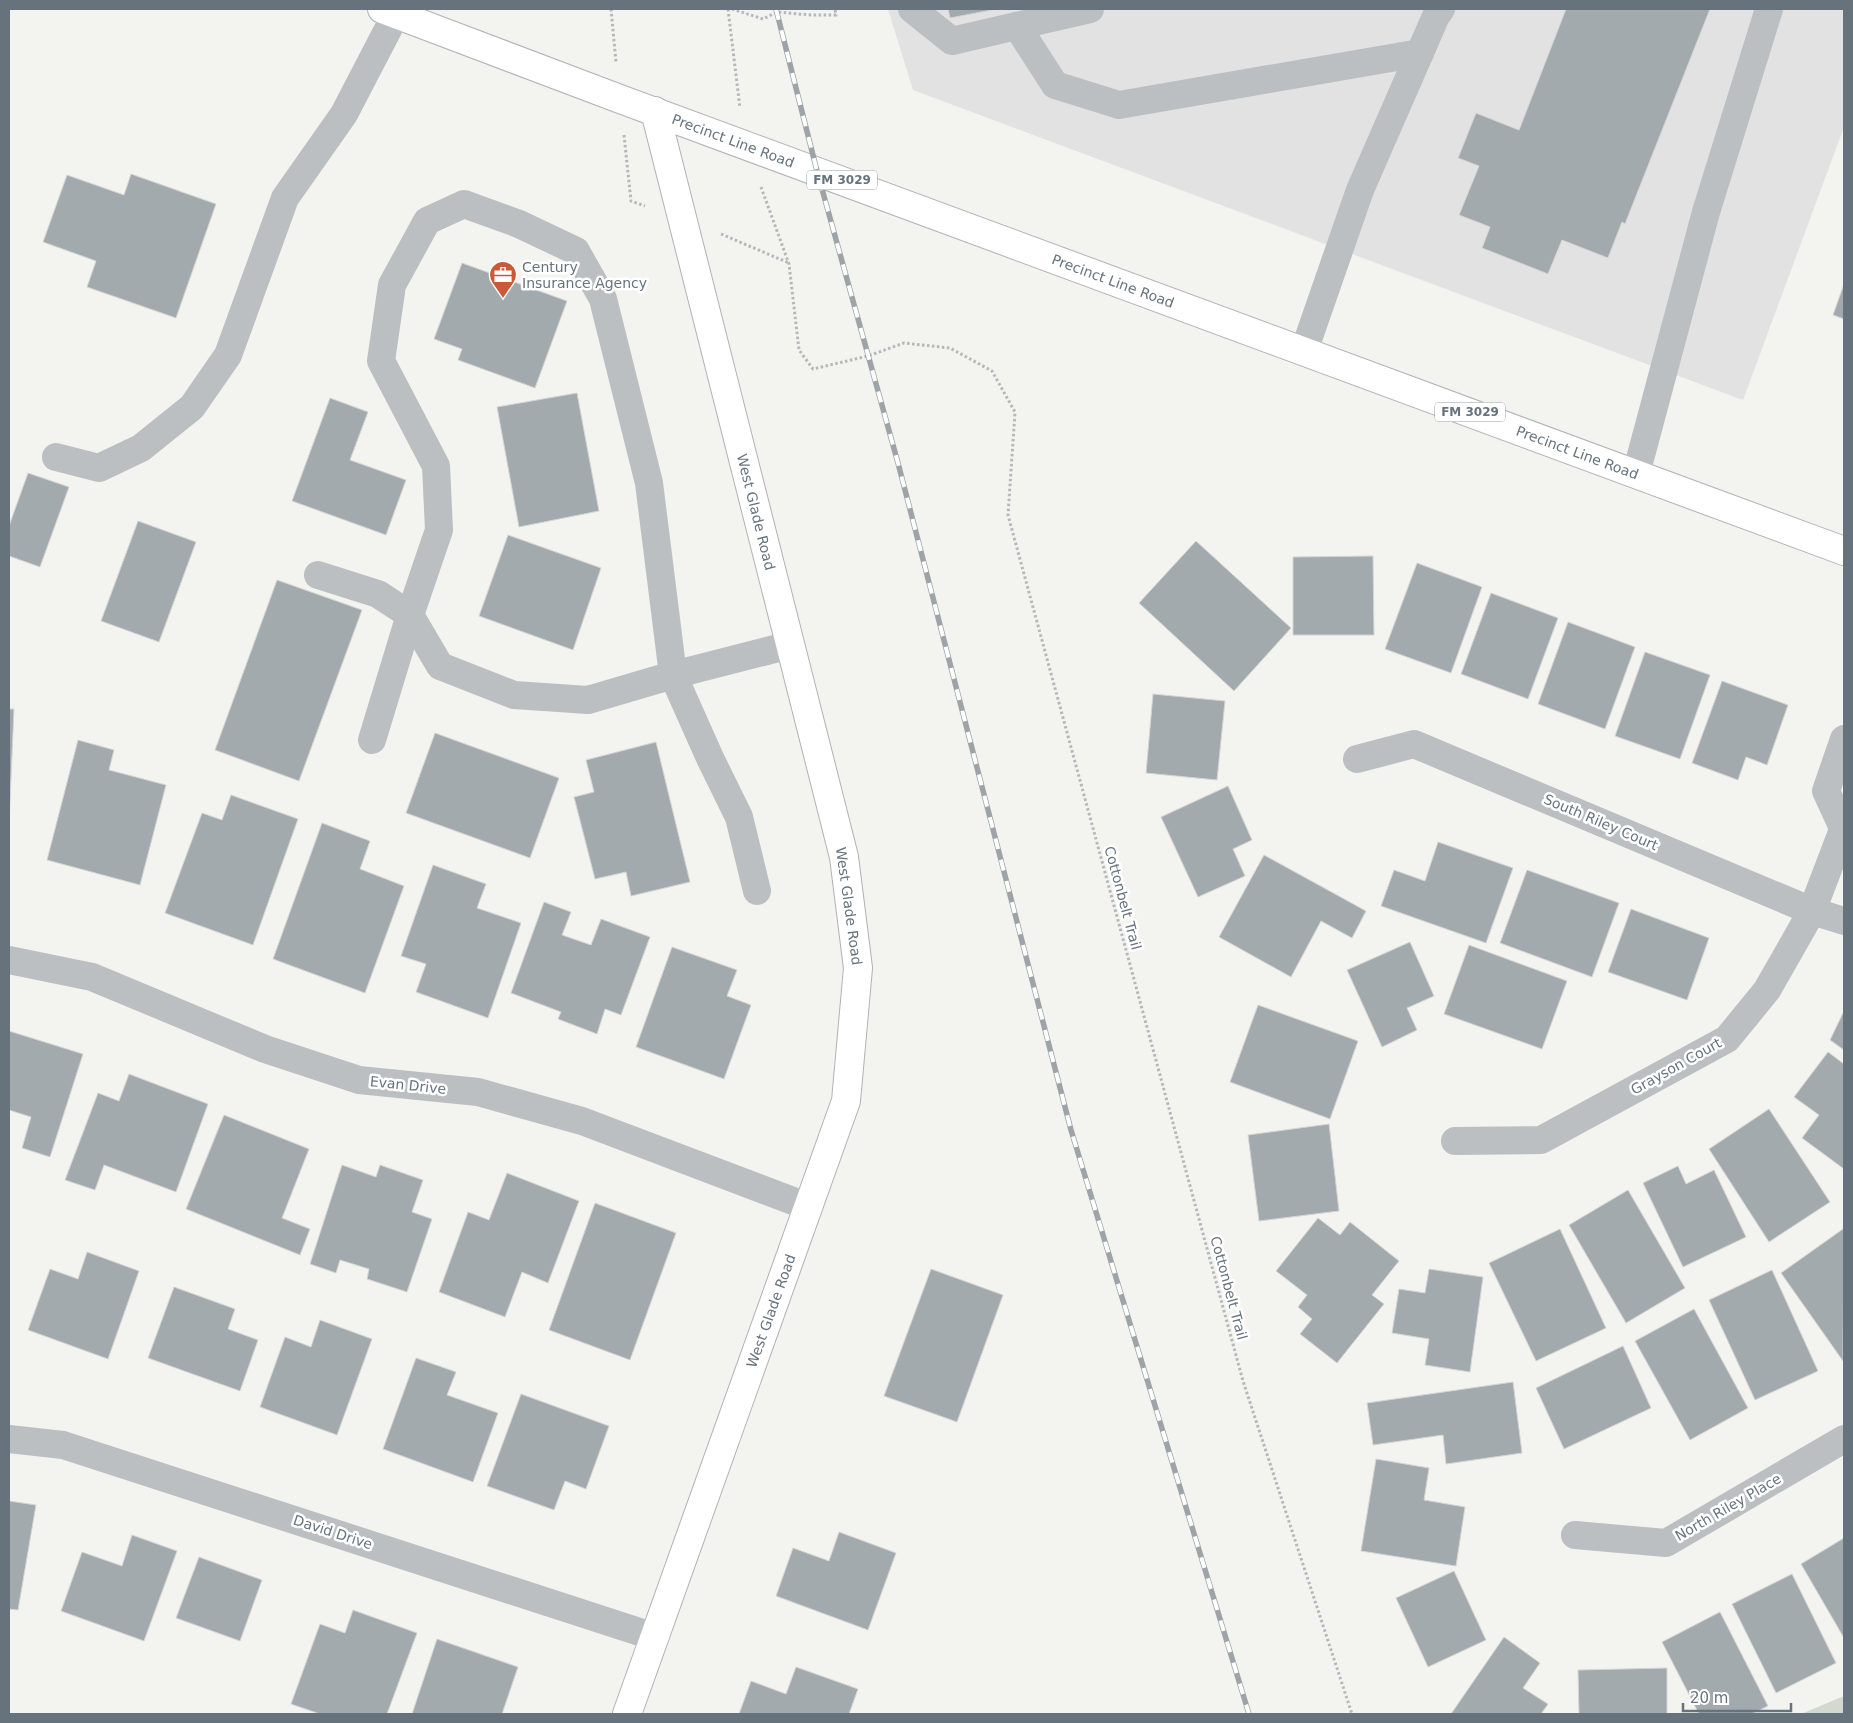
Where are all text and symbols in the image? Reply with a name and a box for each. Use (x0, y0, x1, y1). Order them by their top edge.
street label: Precinct Line Road (670, 111, 796, 171)
road number: FM 3029 (807, 170, 877, 190)
street label: Precinct Line Road (1050, 251, 1176, 311)
place label: Century Insurance Agency (522, 259, 647, 291)
office icon: Century Insurance Agency (488, 260, 518, 299)
road number: FM 3029 (1435, 402, 1505, 422)
street label: Precinct Line Road (1514, 423, 1641, 482)
street label: West Glade Road (734, 452, 778, 572)
street label: South Riley Court (1542, 791, 1661, 853)
street label: Cottonbelt Trail (1101, 844, 1145, 952)
street label: West Glade Road (833, 846, 865, 966)
street label: Grayson Court (1628, 1034, 1725, 1098)
street label: Evan Drive (369, 1073, 447, 1097)
street label: Cottonbelt Trail (1207, 1234, 1251, 1342)
street label: West Glade Road (743, 1252, 799, 1370)
street label: North Riley Place (1672, 1470, 1784, 1544)
street label: David Drive (291, 1512, 375, 1552)
scale bar (1683, 1680, 1790, 1712)
text: 20 m (1690, 1689, 1728, 1707)

